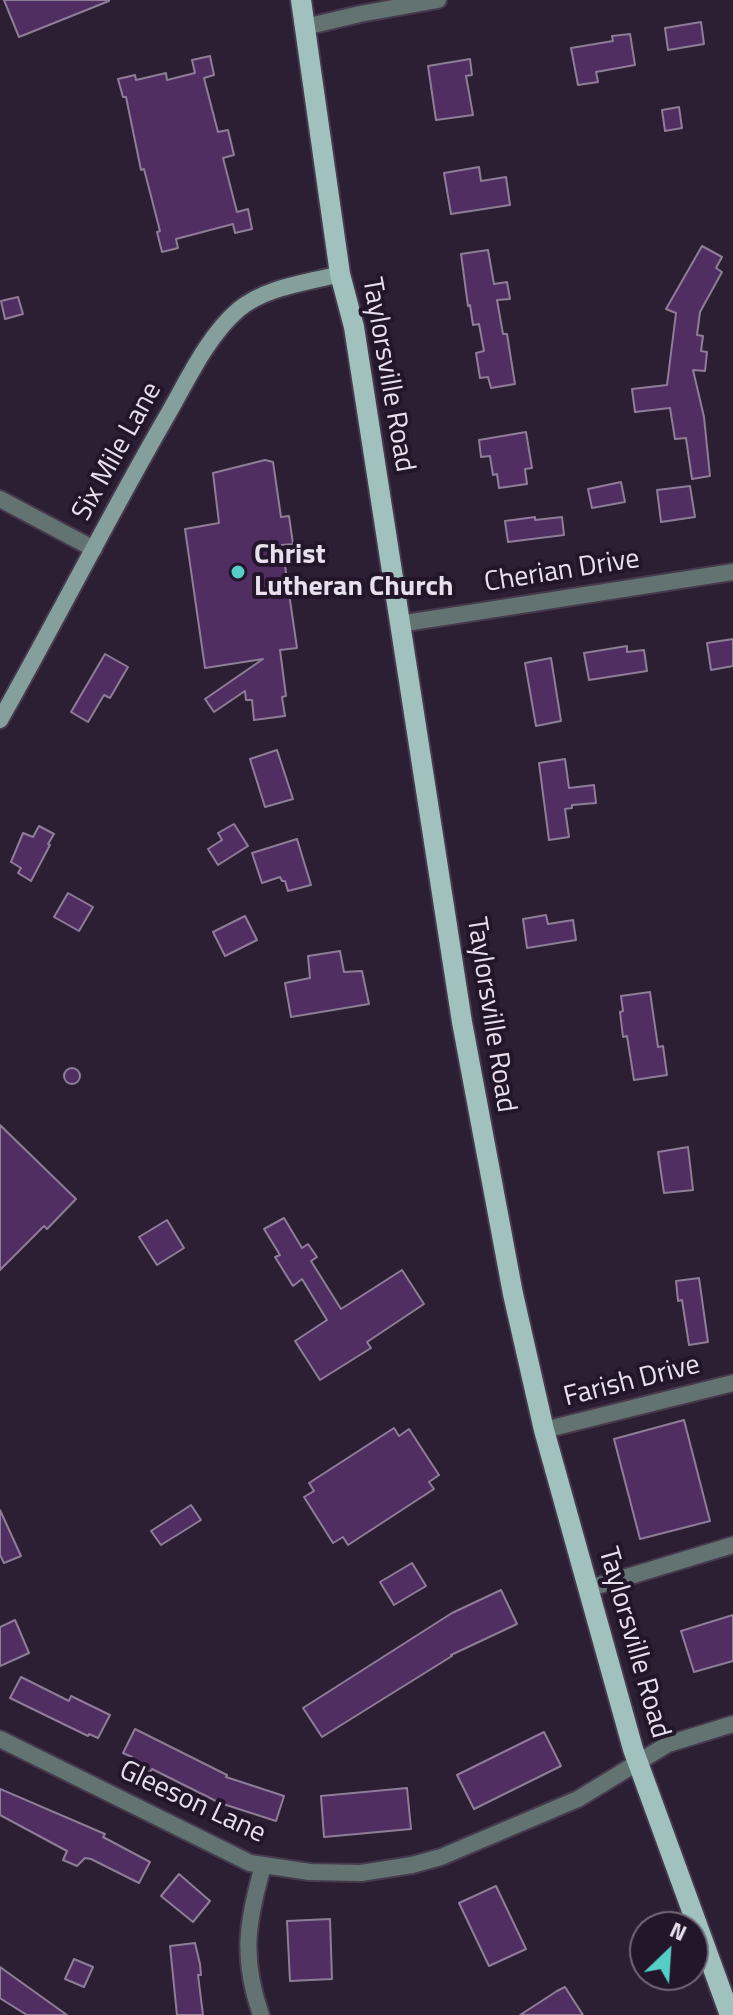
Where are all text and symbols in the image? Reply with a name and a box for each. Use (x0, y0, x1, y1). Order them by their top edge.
street label: Taylorsville Road (353, 275, 421, 475)
street label: Six Mile Lane (66, 377, 170, 527)
place label: Christ Lutheran Church (254, 539, 454, 605)
street label: Cherian Drive (482, 543, 642, 601)
marker: Christ Lutheran Church (229, 563, 247, 581)
street label: Taylorsville Road (458, 915, 522, 1115)
street label: Farish Drive (560, 1349, 704, 1415)
street label: Taylorsville Road (590, 1544, 676, 1742)
street label: Gleeson Lane (113, 1754, 271, 1852)
north arrow (629, 1911, 709, 1991)
text: N (664, 1912, 692, 1950)

